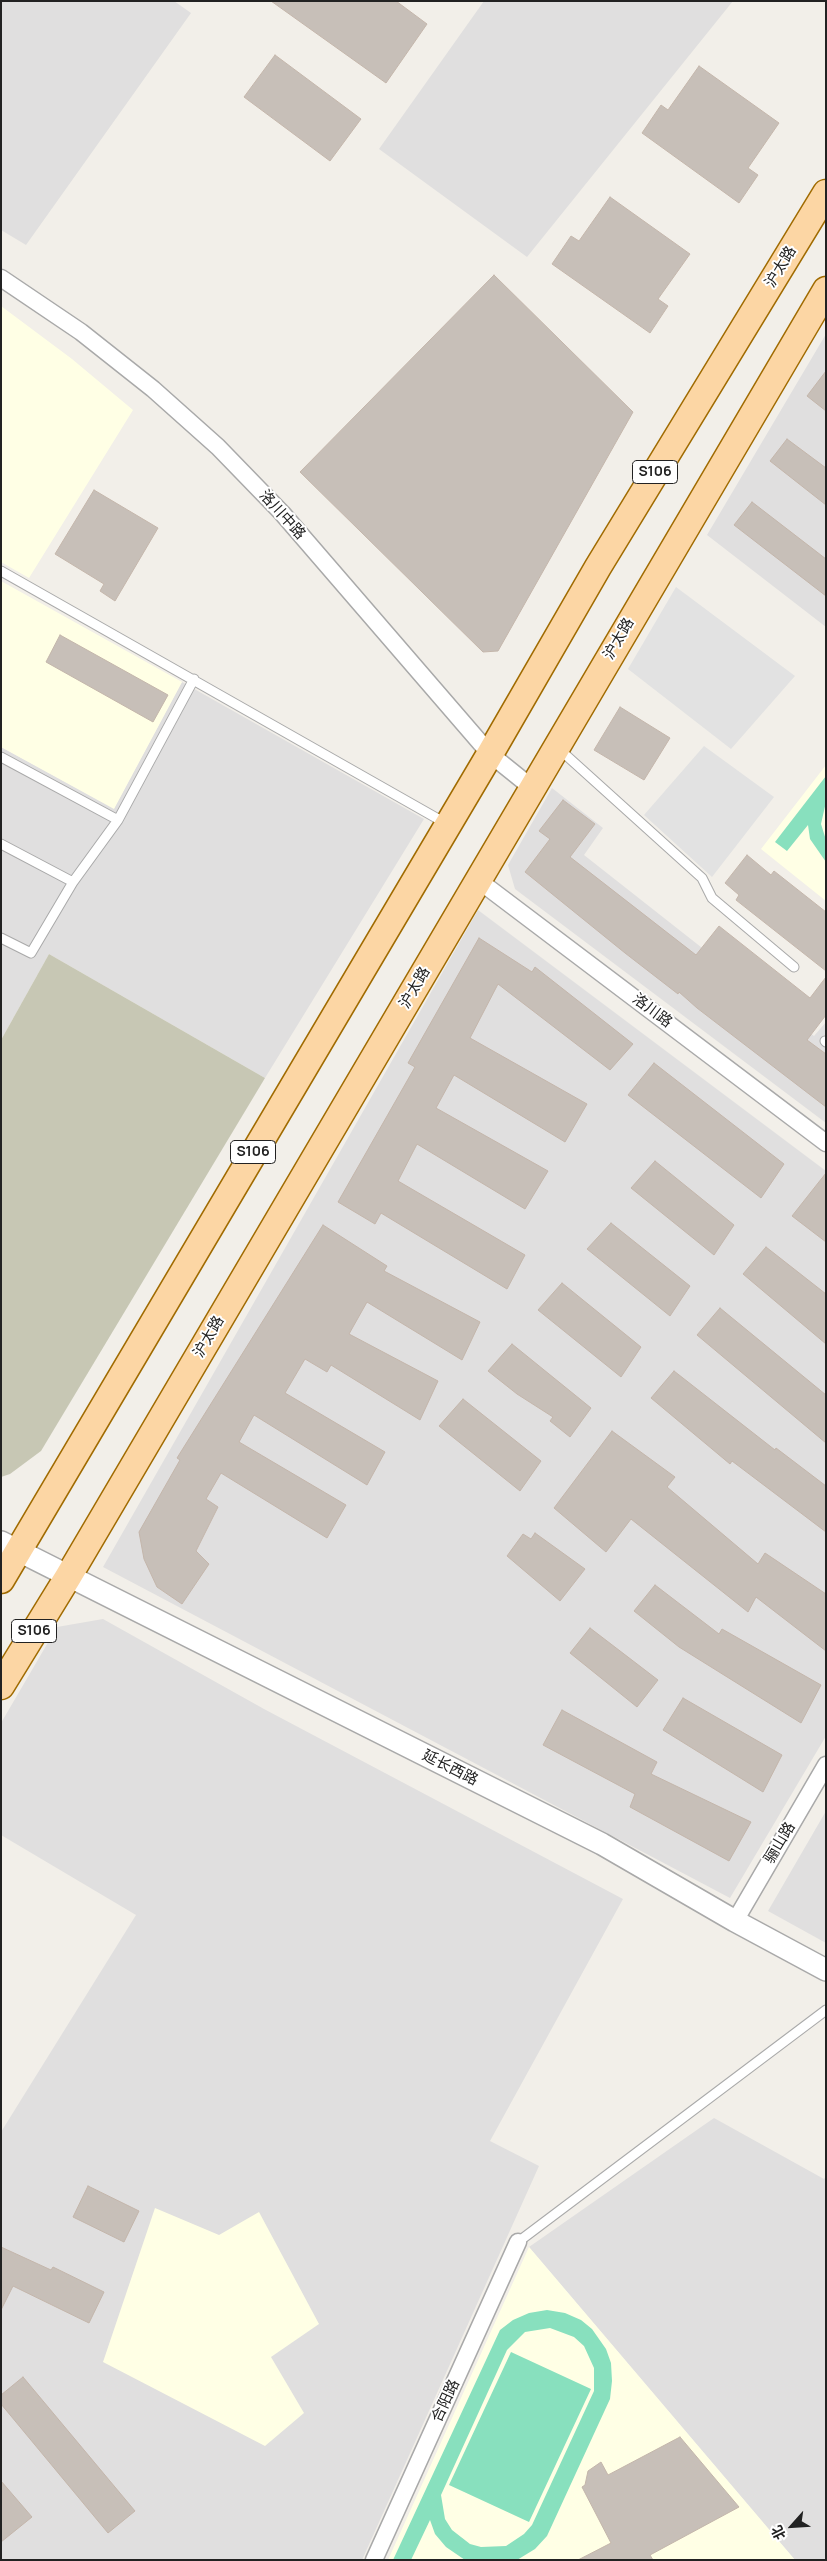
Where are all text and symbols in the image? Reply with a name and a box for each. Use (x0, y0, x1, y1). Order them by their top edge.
street label: 沪太路 (762, 243, 800, 291)
road number: S106 (632, 461, 678, 484)
street label: 洛川中路 (255, 487, 309, 543)
street label: 沪太路 (600, 615, 638, 663)
street label: 沪太路 (396, 964, 434, 1012)
street label: 洛川路 (629, 990, 675, 1032)
road number: S106 (230, 1140, 276, 1164)
street label: 沪太路 (190, 1313, 228, 1361)
road number: S106 (12, 1620, 56, 1642)
street label: 延长西路 (419, 1746, 481, 1790)
street label: 骊山路 (761, 1819, 799, 1867)
street label: 合阳路 (428, 2377, 464, 2425)
north arrow (767, 2501, 817, 2551)
text: 北 (766, 2522, 790, 2543)

